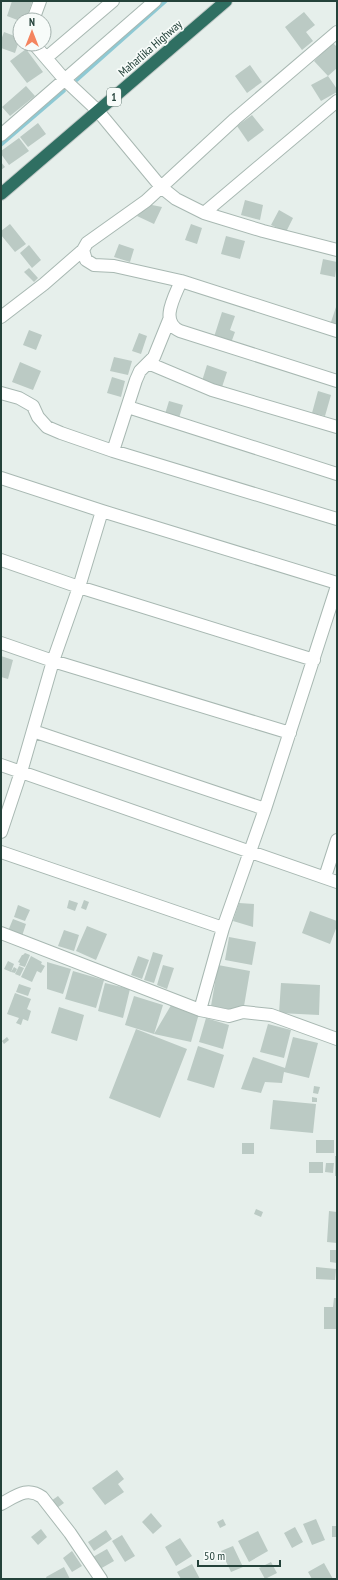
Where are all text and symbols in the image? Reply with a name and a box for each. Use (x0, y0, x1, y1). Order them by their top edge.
north arrow (12, 12, 52, 52)
text: N (29, 15, 35, 29)
street label: Maharlika Highway (115, 16, 185, 80)
road number: 1 (107, 88, 121, 106)
scale bar (198, 1542, 280, 1568)
text: 50 m (204, 1548, 225, 1563)

